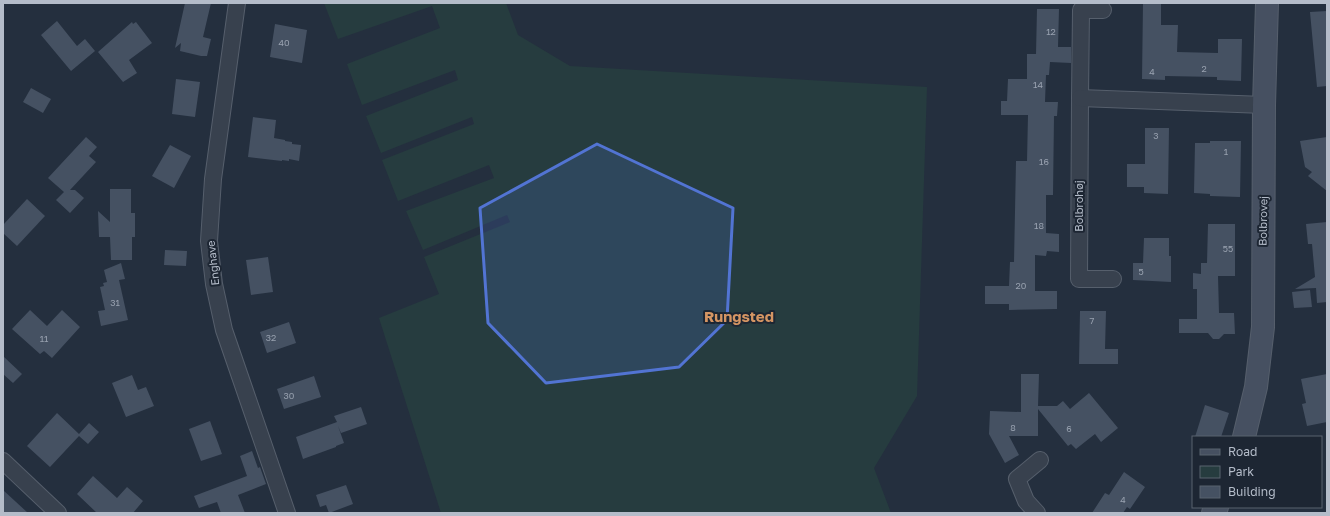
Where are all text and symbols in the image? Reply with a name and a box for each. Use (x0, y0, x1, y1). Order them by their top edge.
house number: 12 (1046, 26, 1056, 37)
house number: 40 (278, 37, 290, 48)
house number: 2 (1201, 63, 1207, 74)
house number: 4 (1149, 66, 1155, 77)
house number: 14 (1033, 79, 1043, 90)
house number: 3 (1153, 130, 1159, 141)
house number: 1 (1224, 146, 1229, 157)
house number: 16 (1039, 156, 1049, 167)
street label: Bolbrohøj (1072, 180, 1085, 232)
street label: Bolbrovej (1256, 196, 1269, 246)
house number: 18 (1034, 220, 1044, 231)
street label: Enghave (204, 240, 221, 286)
house number: 55 (1223, 243, 1233, 254)
house number: 5 (1138, 266, 1144, 277)
house number: 20 (1016, 280, 1027, 291)
house number: 31 (110, 297, 120, 308)
district label: Rungsted (704, 307, 774, 325)
house number: 7 (1090, 315, 1095, 326)
house number: 32 (266, 332, 276, 343)
house number: 11 (40, 333, 49, 344)
house number: 30 (284, 390, 295, 401)
house number: 8 (1010, 422, 1016, 433)
house number: 6 (1066, 423, 1072, 434)
legend (1192, 436, 1322, 508)
text: Road (1228, 444, 1257, 459)
text: Park (1228, 464, 1254, 479)
text: Building (1228, 484, 1276, 499)
house number: 4 (1120, 494, 1126, 505)

